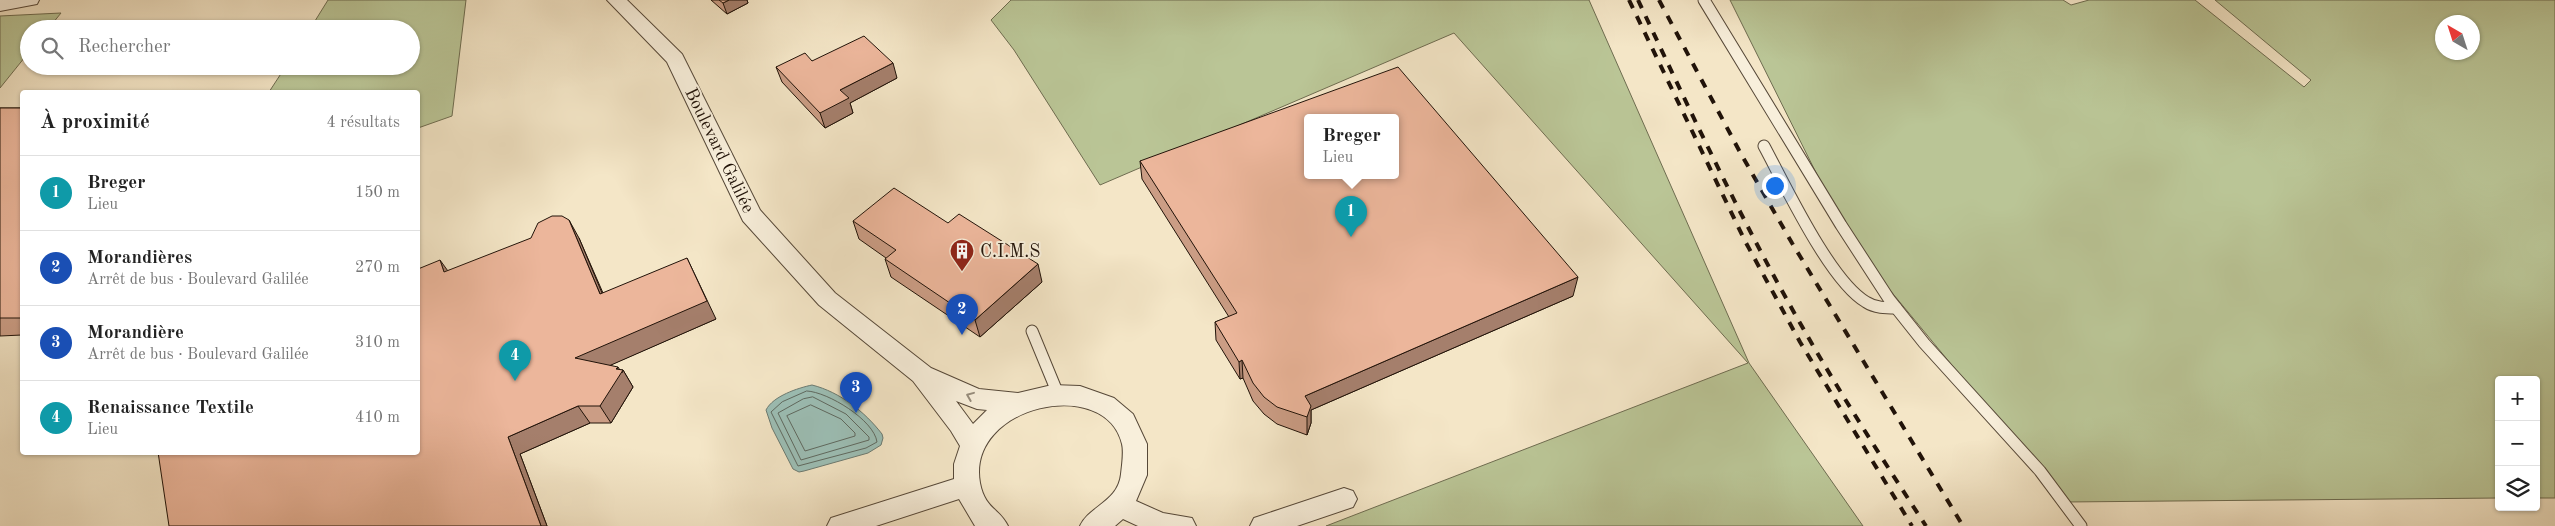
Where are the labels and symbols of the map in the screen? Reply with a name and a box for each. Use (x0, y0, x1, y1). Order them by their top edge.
north arrow (2435, 15, 2480, 60)
street label: Boulevard Galilée (681, 85, 757, 216)
your location (1762, 173, 1788, 199)
pin: 1 (1335, 196, 1367, 237)
building icon: C.I.M.S (949, 238, 975, 272)
place label: C.I.M.S (980, 243, 1041, 261)
pin: 2 (946, 294, 978, 335)
pin: 4 (499, 340, 531, 381)
pin: 3 (840, 372, 872, 413)
one-way arrow (966, 391, 975, 402)

